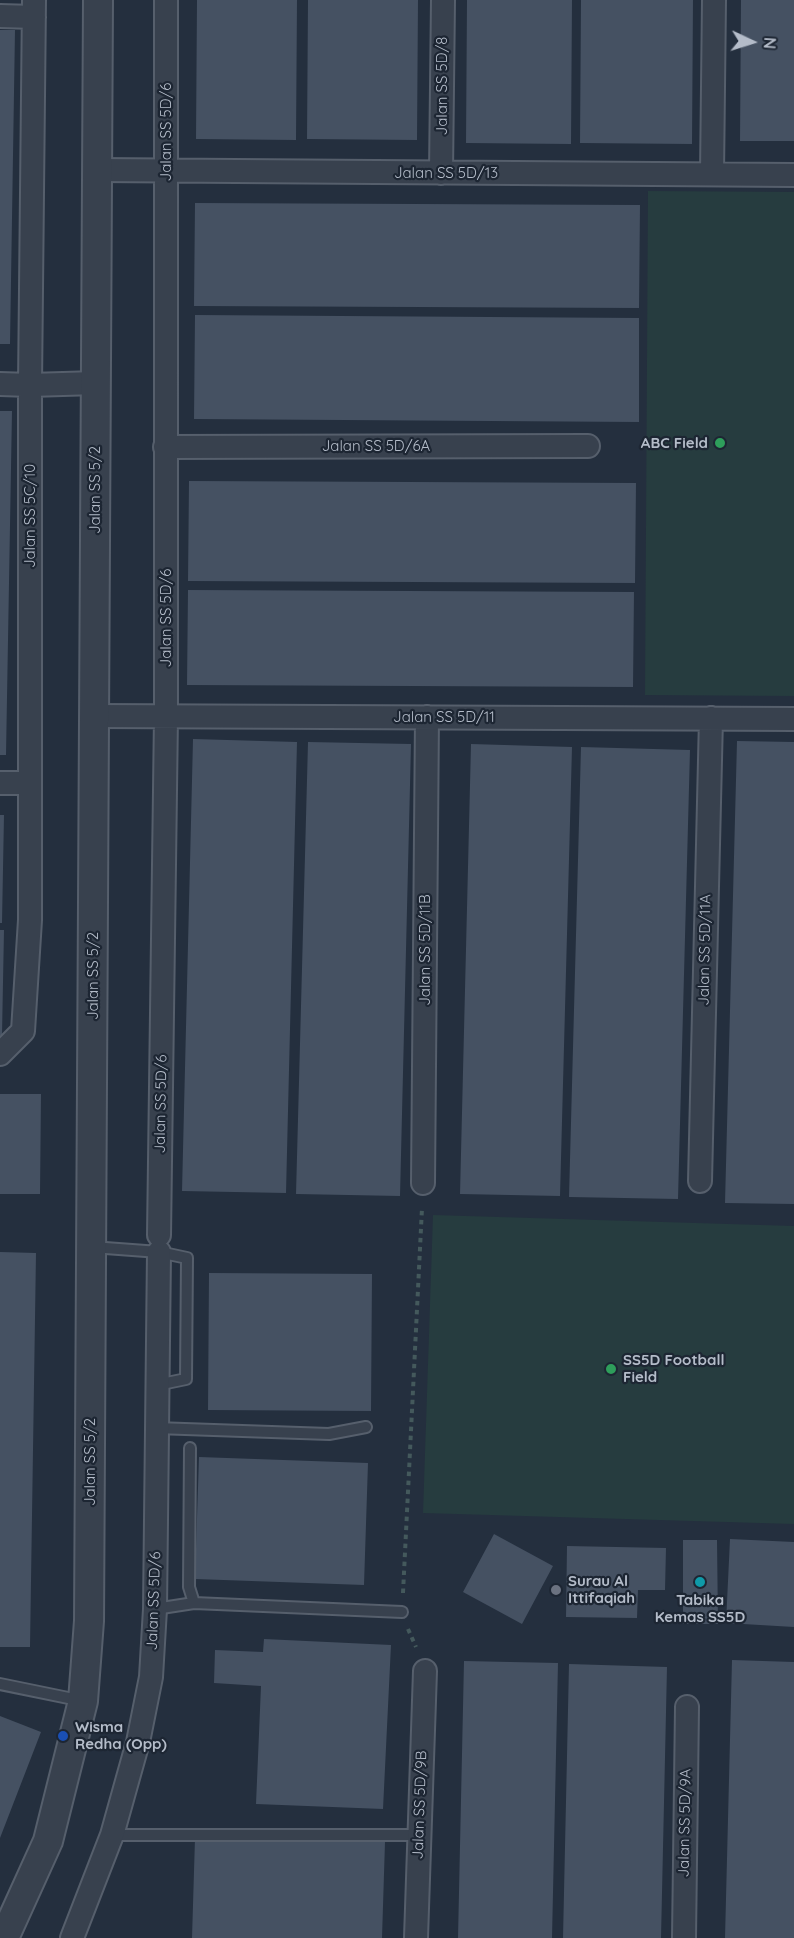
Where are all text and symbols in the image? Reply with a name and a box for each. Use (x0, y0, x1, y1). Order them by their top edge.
north arrow (722, 12, 782, 72)
street label: Jalan SS 5D/8 (433, 37, 451, 135)
text: N (760, 37, 780, 50)
street label: Jalan SS 5D/6 (157, 83, 175, 181)
street label: Jalan SS 5D/13 (394, 164, 498, 182)
place label: ABC Field (641, 434, 708, 452)
marker: ABC Field (713, 436, 727, 450)
street label: Jalan SS 5D/6A (322, 437, 430, 455)
street label: Jalan SS 5/2 (86, 446, 104, 534)
street label: Jalan SS 5C/10 (21, 464, 39, 568)
street label: Jalan SS 5D/6 (157, 569, 175, 667)
street label: Jalan SS 5D/11 (393, 708, 495, 726)
street label: Jalan SS 5D/11B (416, 894, 434, 1006)
street label: Jalan SS 5D/11A (695, 894, 715, 1006)
street label: Jalan SS 5/2 (84, 932, 102, 1020)
street label: Jalan SS 5D/6 (151, 1054, 171, 1154)
place label: SS5D Football Field (623, 1351, 724, 1386)
marker: SS5D Football Field (604, 1362, 618, 1376)
street label: Jalan SS 5/2 (81, 1418, 99, 1506)
street label: Jalan SS 5D/6 (143, 1551, 165, 1651)
place label: Surau Al Ittifaqiah (568, 1572, 635, 1607)
marker: Tabika Kemas SS5D (693, 1575, 707, 1589)
marker: Surau Al Ittifaqiah (549, 1583, 563, 1597)
place label: Tabika Kemas SS5D (655, 1591, 745, 1626)
place label: Wisma Redha (Opp) (75, 1718, 167, 1753)
marker: Wisma Redha (Opp) (56, 1729, 70, 1743)
street label: Jalan SS 5D/9B (409, 1750, 431, 1860)
street label: Jalan SS 5D/9A (675, 1768, 695, 1878)

